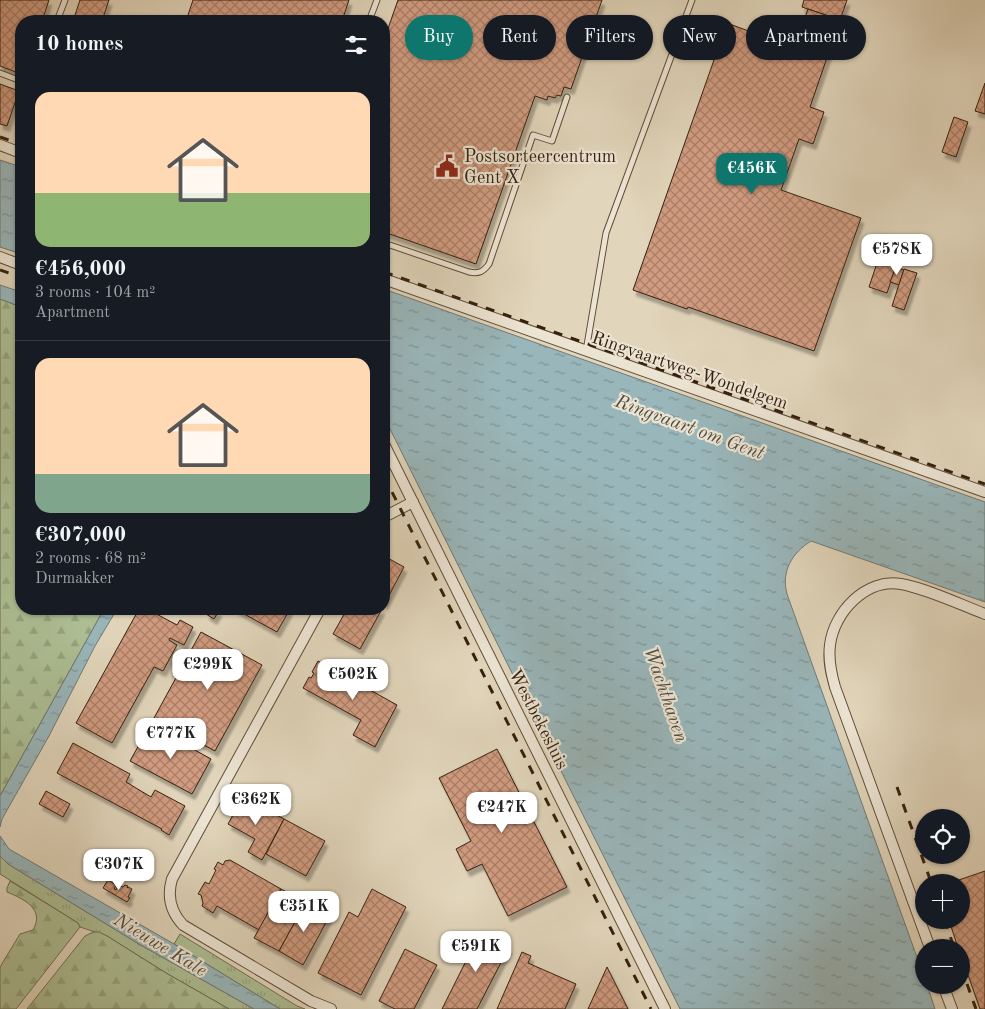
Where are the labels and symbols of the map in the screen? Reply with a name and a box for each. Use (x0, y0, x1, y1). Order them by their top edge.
place label: Postsorteercentrum Gent X (464, 148, 616, 187)
pin: €456K (717, 152, 787, 195)
public building icon: Postsorteercentrum Gent X (434, 153, 460, 179)
pin: €578K (862, 234, 932, 276)
street label: Ringvaartweg-Wondelgem (589, 329, 790, 413)
water label: Ringvaart om Gent (611, 392, 767, 464)
water label: Wachthaven (639, 644, 690, 745)
pin: €299K (173, 648, 243, 691)
pin: €502K (318, 658, 388, 701)
street label: Westbekesluis (505, 666, 571, 773)
pin: €777K (136, 718, 206, 760)
pin: €362K (221, 784, 291, 826)
pin: €247K (467, 792, 537, 834)
pin: €307K (84, 848, 154, 891)
pin: €351K (269, 890, 339, 933)
water label: Nieuwe Kale (109, 911, 210, 981)
pin: €591K (441, 930, 511, 973)

